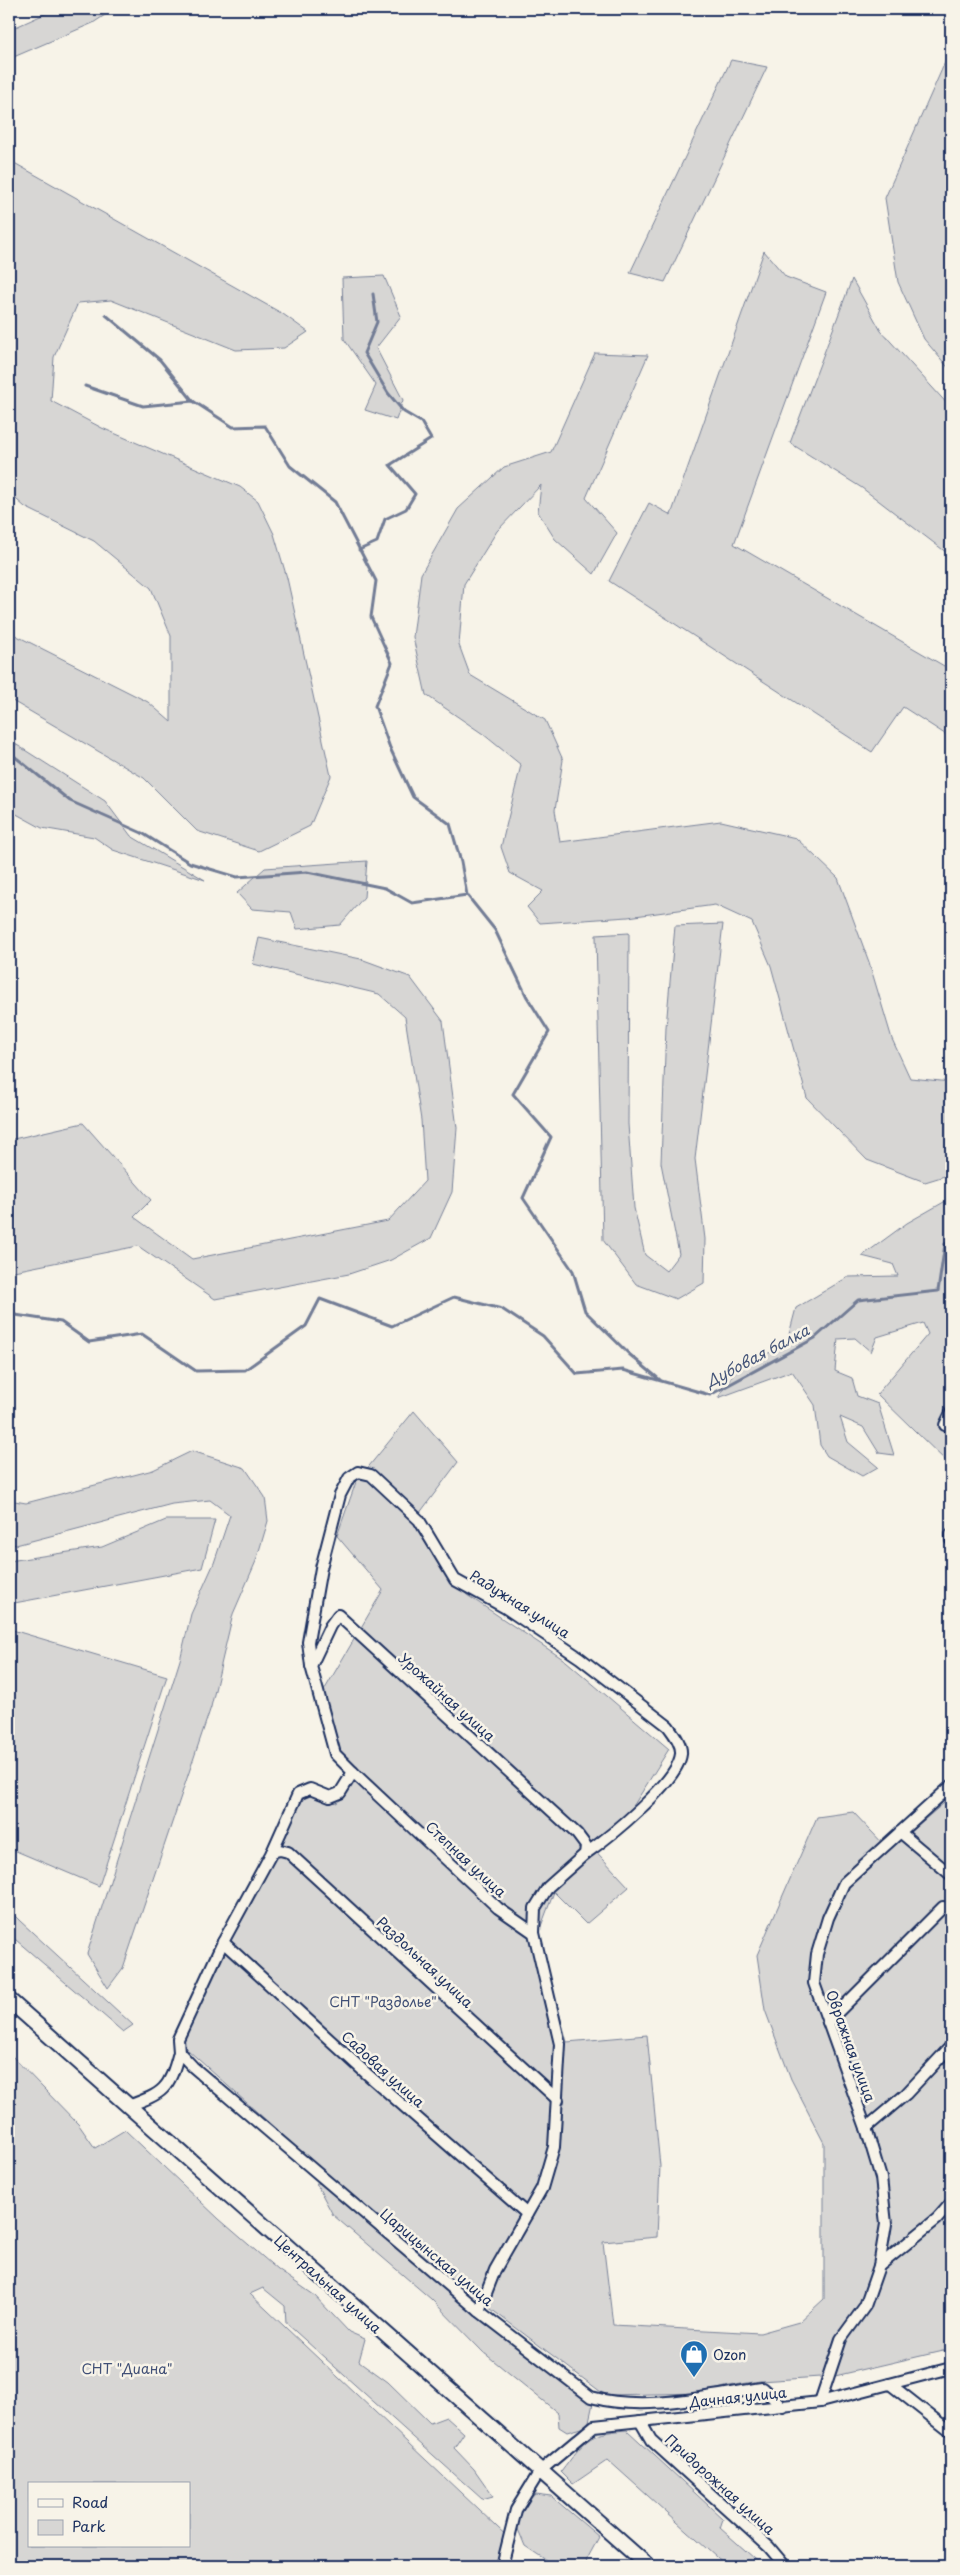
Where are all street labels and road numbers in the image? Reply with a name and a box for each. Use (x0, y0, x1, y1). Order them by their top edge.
street label: Радужная улица (466, 1565, 574, 1643)
street label: Урожайная улица (394, 1648, 500, 1746)
street label: Степная улица (421, 1816, 511, 1902)
street label: Раздольная улица (372, 1912, 478, 2012)
street label: Овражная улица (821, 1987, 881, 2105)
street label: Садовая улица (337, 2026, 429, 2112)
street label: Царицынская улица (376, 2203, 498, 2311)
street label: Центральная улица (270, 2230, 386, 2338)
street label: Дачная улица (687, 2381, 788, 2413)
street label: Придорожная улица (660, 2429, 780, 2539)

